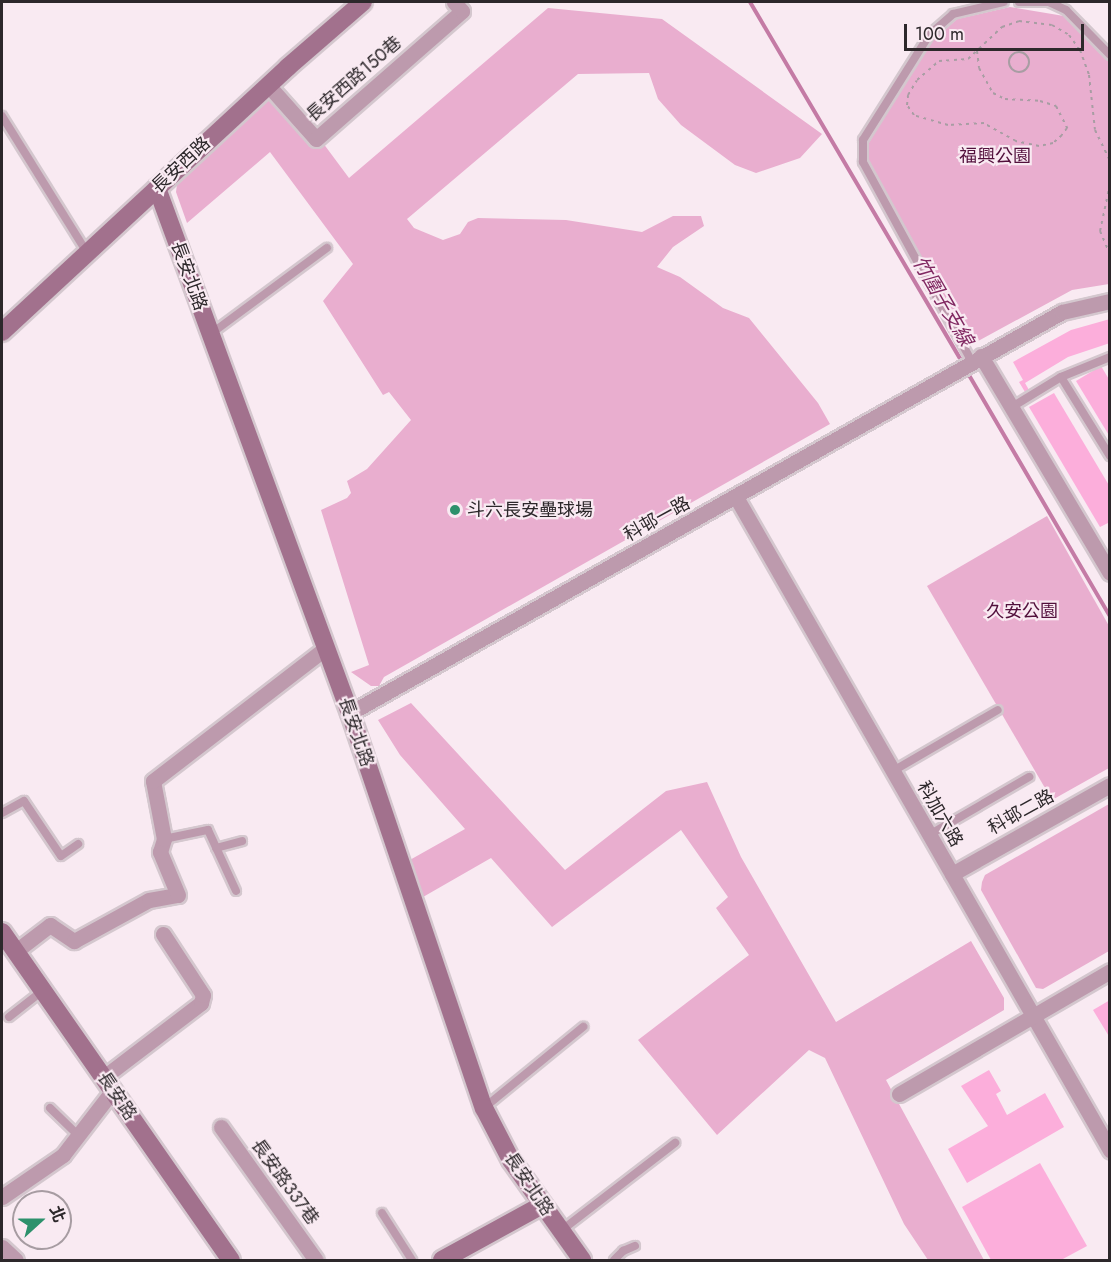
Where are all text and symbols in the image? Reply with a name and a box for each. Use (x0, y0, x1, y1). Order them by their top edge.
scale bar (907, 12, 1087, 50)
text: 100 m (915, 21, 964, 47)
street label: 長安西路150巷 (302, 32, 406, 126)
street label: 長安西路 (147, 133, 215, 197)
park label: 福興公園 (959, 145, 1031, 167)
street label: 長安北路 (167, 238, 211, 314)
water label: 竹圍子支線 (908, 252, 978, 350)
street label: 科邨一路 (620, 492, 694, 546)
place label: 斗六長安壘球場 (467, 499, 593, 521)
marker: 斗六長安壘球場 (448, 503, 462, 517)
park label: 久安公園 (986, 600, 1058, 622)
street label: 長安北路 (334, 694, 378, 770)
street label: 科加六路 (913, 777, 967, 851)
street label: 科邨二路 (984, 785, 1058, 839)
street label: 長安路 (93, 1068, 141, 1124)
street label: 長安路337巷 (247, 1135, 323, 1229)
street label: 長安北路 (500, 1148, 558, 1220)
north arrow (12, 1190, 72, 1250)
text: 北 (44, 1202, 71, 1226)

